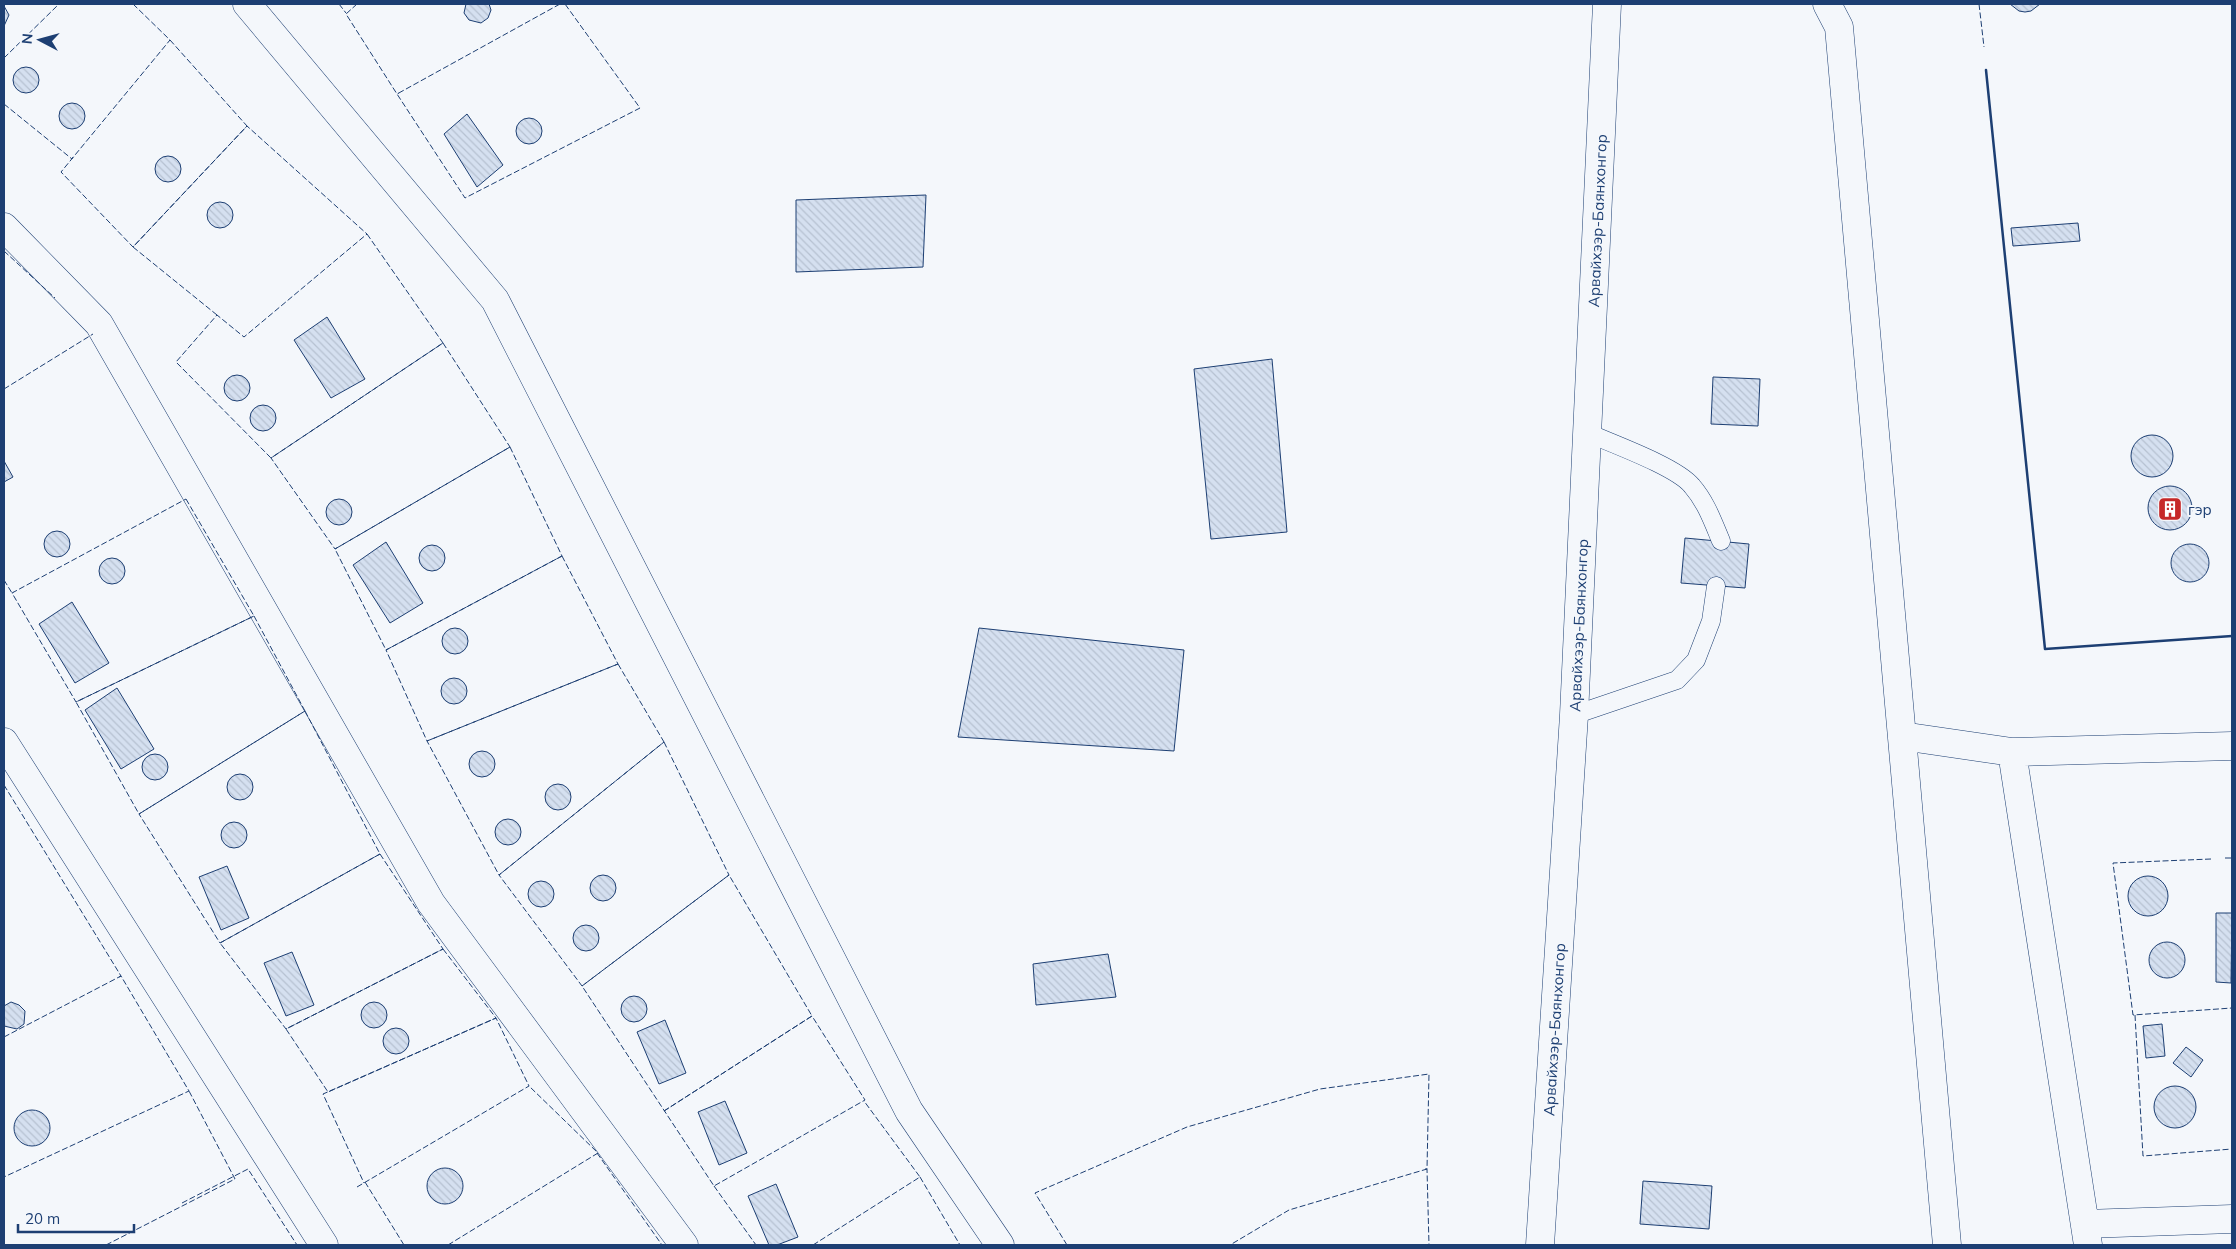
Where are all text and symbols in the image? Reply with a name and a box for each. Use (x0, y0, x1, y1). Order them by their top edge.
north arrow (15, 15, 65, 65)
text: N (18, 32, 37, 45)
street label: Арвайхээр-Баянхонгор (1583, 134, 1610, 308)
building icon: гэр (2157, 496, 2183, 522)
place label: гэр (2188, 500, 2212, 519)
street label: Арвайхээр-Баянхонгор (1565, 538, 1592, 712)
street label: Арвайхээр-Баянхонгор (1539, 942, 1569, 1116)
scale bar (18, 1202, 134, 1234)
text: 20 m (25, 1209, 60, 1228)

